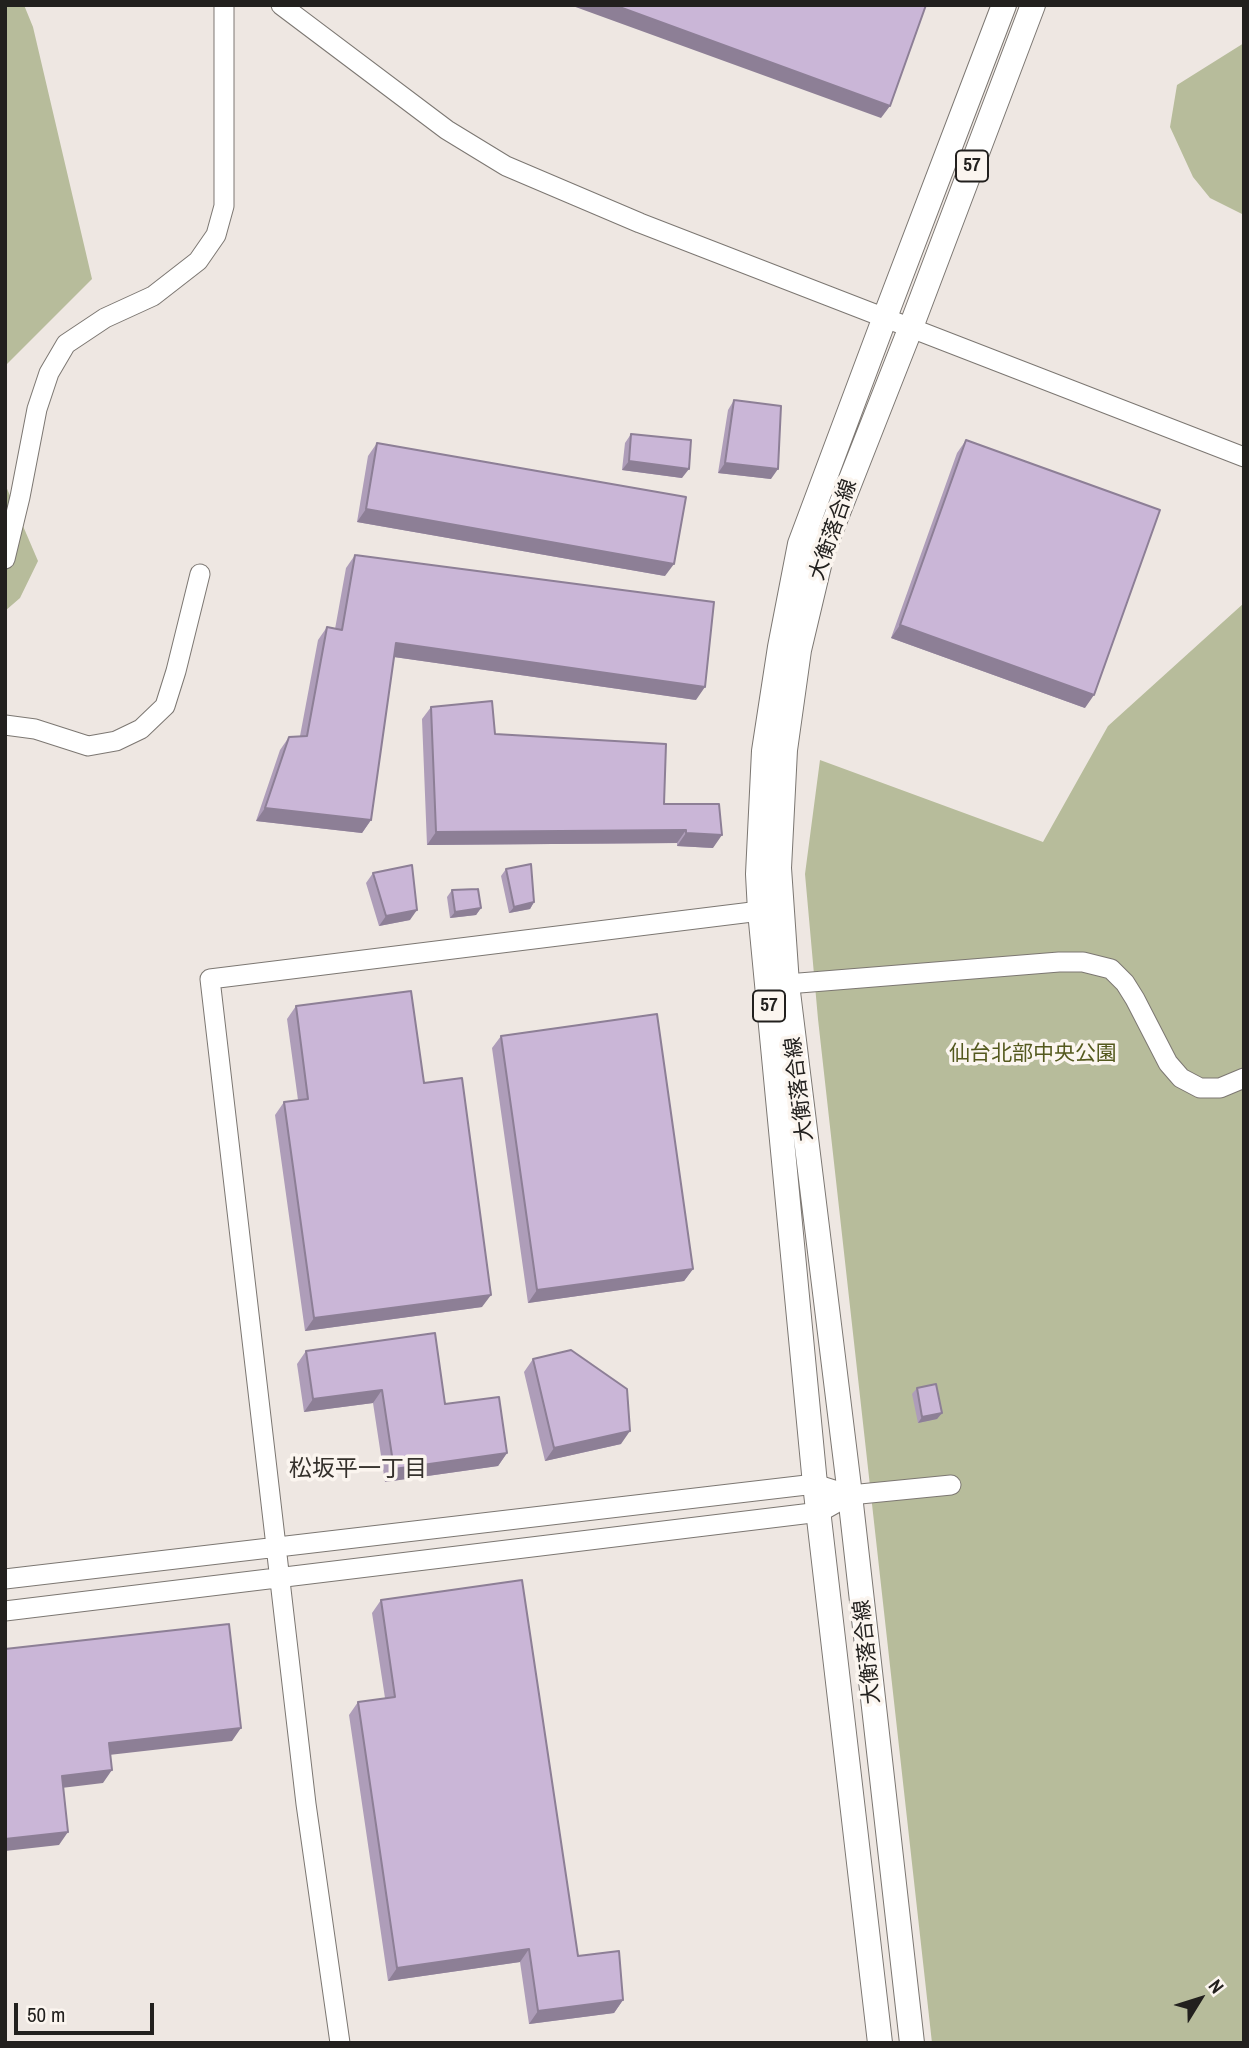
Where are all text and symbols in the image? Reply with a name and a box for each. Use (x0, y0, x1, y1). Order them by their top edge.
road number: 57 (956, 150, 988, 182)
street label: 大衡落合線 (805, 476, 863, 584)
road number: 57 (753, 990, 785, 1022)
street label: 大衡落合線 (781, 1035, 819, 1143)
park label: 仙台北部中央公園 (949, 1041, 1117, 1067)
district label: 松坂平一丁目 (289, 1456, 427, 1484)
street label: 大衡落合線 (850, 1598, 886, 1706)
north arrow (1165, 1964, 1235, 2034)
text: N (1203, 1974, 1230, 1999)
scale bar (18, 1988, 158, 2032)
text: 50 m (27, 2000, 65, 2029)

